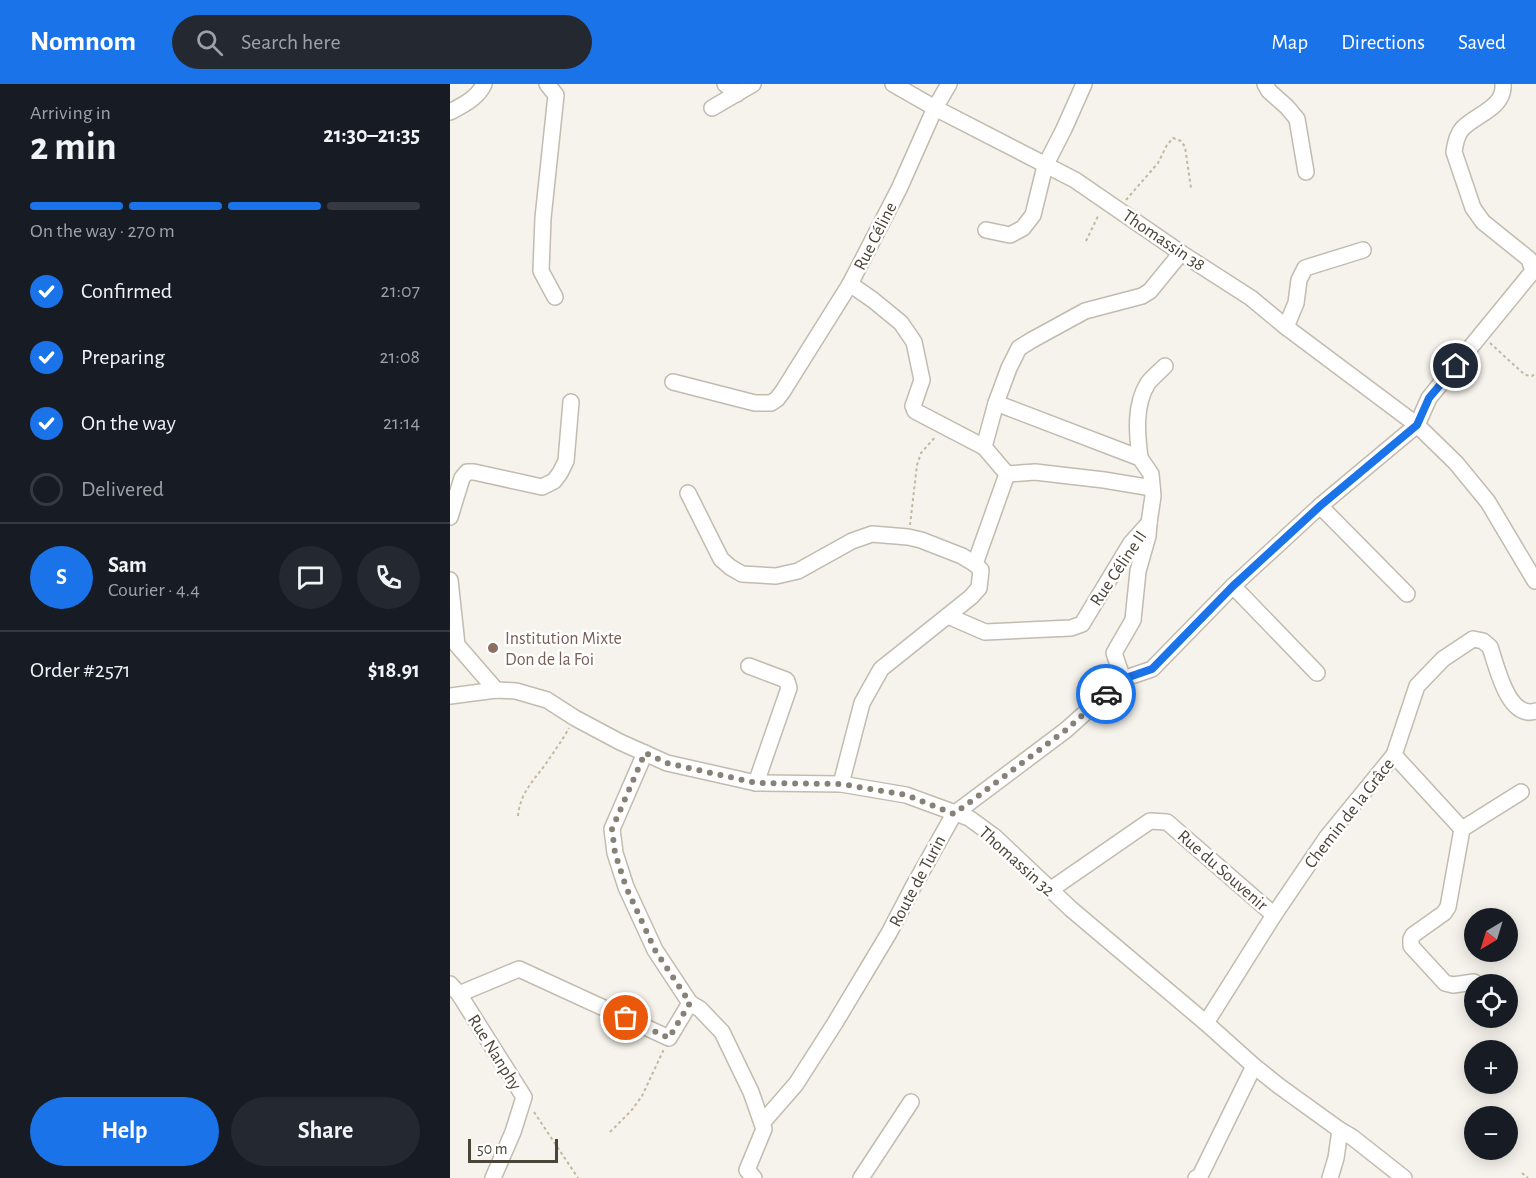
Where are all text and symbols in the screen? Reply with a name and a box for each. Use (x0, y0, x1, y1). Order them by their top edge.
search box (172, 15, 592, 69)
icon: search (193, 26, 226, 59)
text: Nomnom (30, 28, 136, 56)
text: Search here (241, 31, 341, 53)
text: Map (1272, 32, 1308, 53)
text: Directions (1341, 32, 1425, 53)
text: Saved (1458, 32, 1506, 53)
text: Arriving in (30, 103, 111, 123)
text: 21:30–21:35 (323, 124, 420, 146)
text: 2 min (30, 128, 117, 167)
street label: Rue Céline (851, 200, 901, 273)
street label: Thomassin 38 (1119, 207, 1208, 275)
text: On the way · 270 m (30, 221, 175, 241)
icon: check (30, 275, 63, 308)
text: Confirmed (81, 280, 172, 302)
text: 21:07 (381, 281, 420, 301)
pin (1430, 340, 1481, 391)
icon: check (30, 341, 63, 374)
text: Preparing (81, 346, 165, 368)
text: 21:08 (379, 347, 420, 367)
icon: home (1439, 349, 1472, 382)
icon: check (30, 407, 63, 440)
text: On the way (81, 412, 176, 434)
text: 21:14 (383, 413, 420, 433)
text: Delivered (81, 478, 164, 500)
street label: Rue Céline II (1087, 528, 1150, 609)
button: chat (279, 546, 342, 609)
button: phone (357, 546, 420, 609)
text: Sam (108, 554, 147, 576)
text: S (56, 566, 67, 588)
text: Courier · 4.4 (108, 580, 200, 600)
place label: Institution Mixte Don de la Foi (505, 630, 622, 669)
marker: Institution Mixte Don de la Foi (486, 641, 500, 655)
text: Order #2571 (30, 659, 131, 681)
text: $18.91 (368, 659, 420, 681)
courier (1076, 664, 1136, 724)
icon: car (1090, 678, 1123, 711)
street label: Chemin de la Grâce (1301, 755, 1398, 872)
street label: Thomassin 32 (975, 823, 1058, 900)
street label: Rue du Souvenir (1174, 827, 1271, 915)
street label: Route de Turin (886, 833, 949, 930)
north arrow (1464, 908, 1518, 962)
map controls (1464, 908, 1518, 1160)
button: locate (1464, 974, 1518, 1028)
pin (600, 992, 651, 1043)
icon: bag (609, 1001, 642, 1034)
street label: Rue Nanphy (464, 1012, 525, 1094)
button: + (1464, 1040, 1518, 1094)
button: Help (30, 1097, 219, 1166)
button: Share (231, 1097, 420, 1166)
button: − (1464, 1106, 1518, 1160)
scale bar (468, 1136, 558, 1164)
text: 50 m (477, 1141, 508, 1157)

